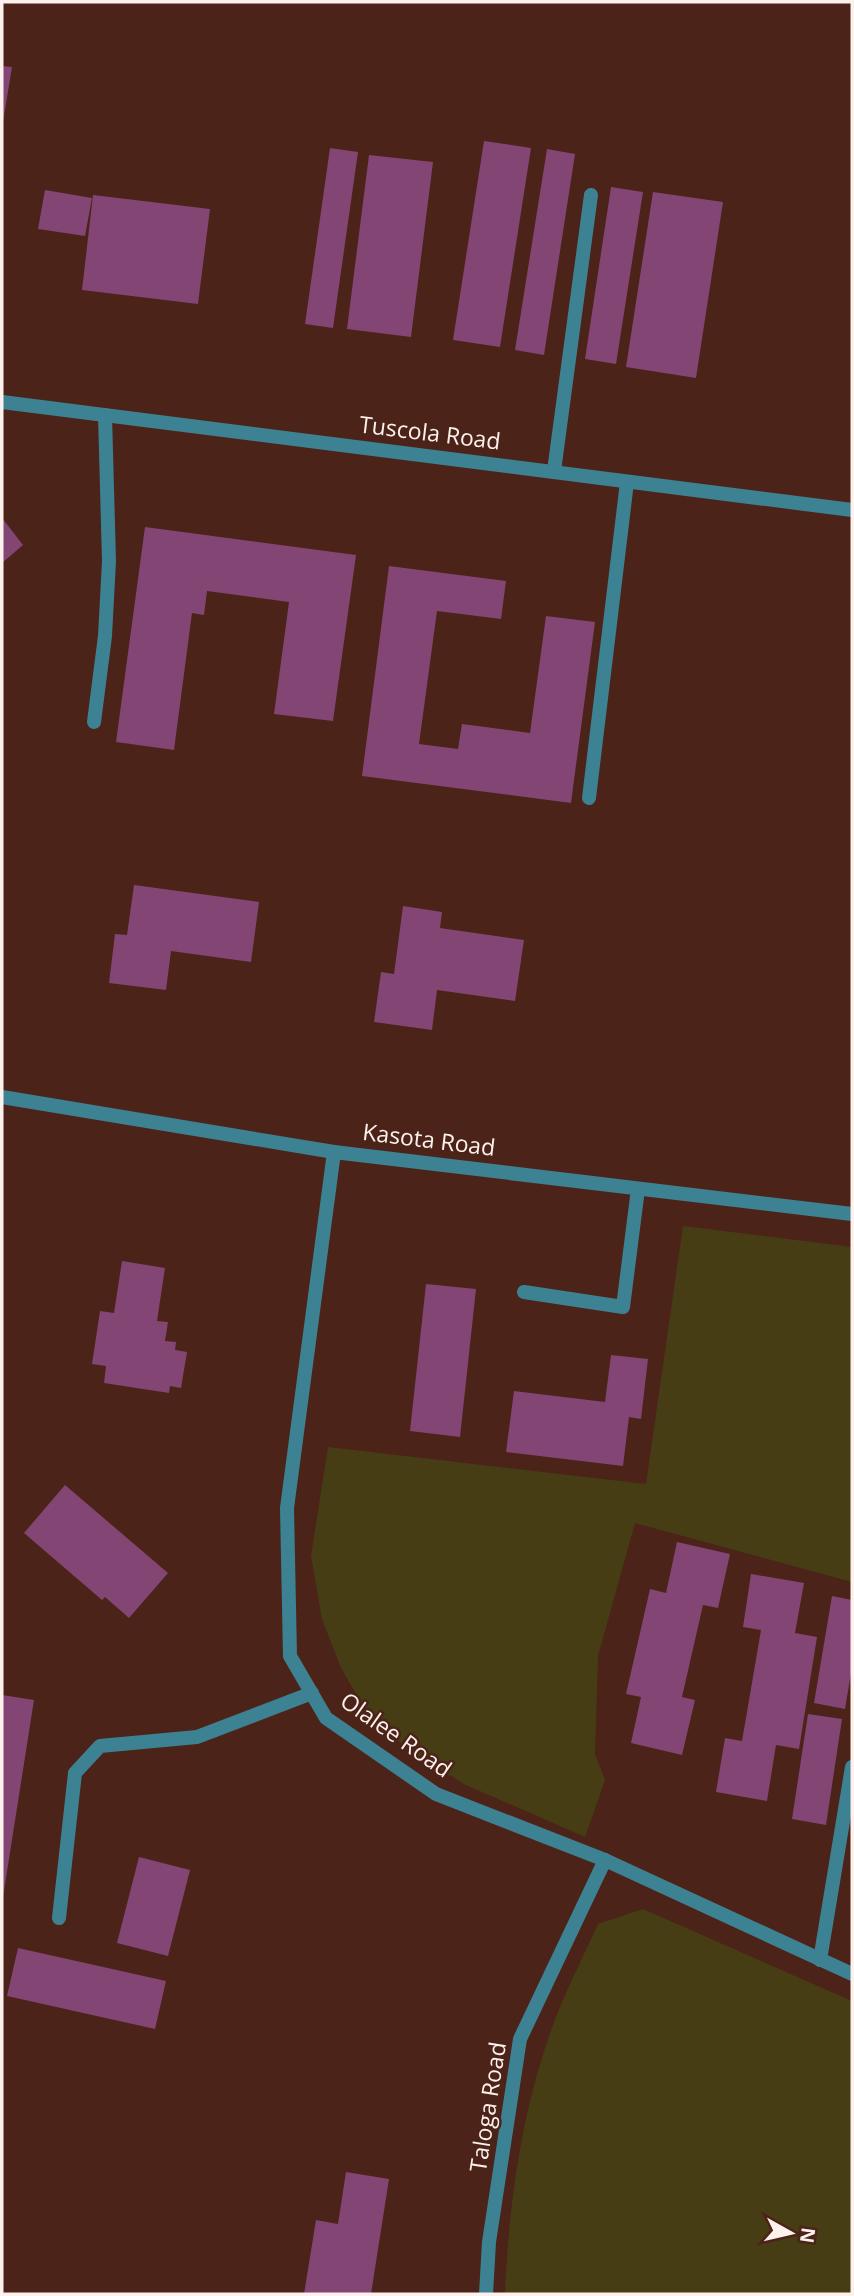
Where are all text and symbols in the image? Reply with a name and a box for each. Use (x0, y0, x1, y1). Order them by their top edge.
street label: Tuscola Road (358, 407, 503, 457)
street label: Kasota Road (361, 1115, 497, 1163)
street label: Olalee Road (335, 1684, 459, 1784)
street label: Taloga Road (461, 2040, 513, 2174)
north arrow (756, 2198, 826, 2268)
text: N (794, 2226, 822, 2245)

